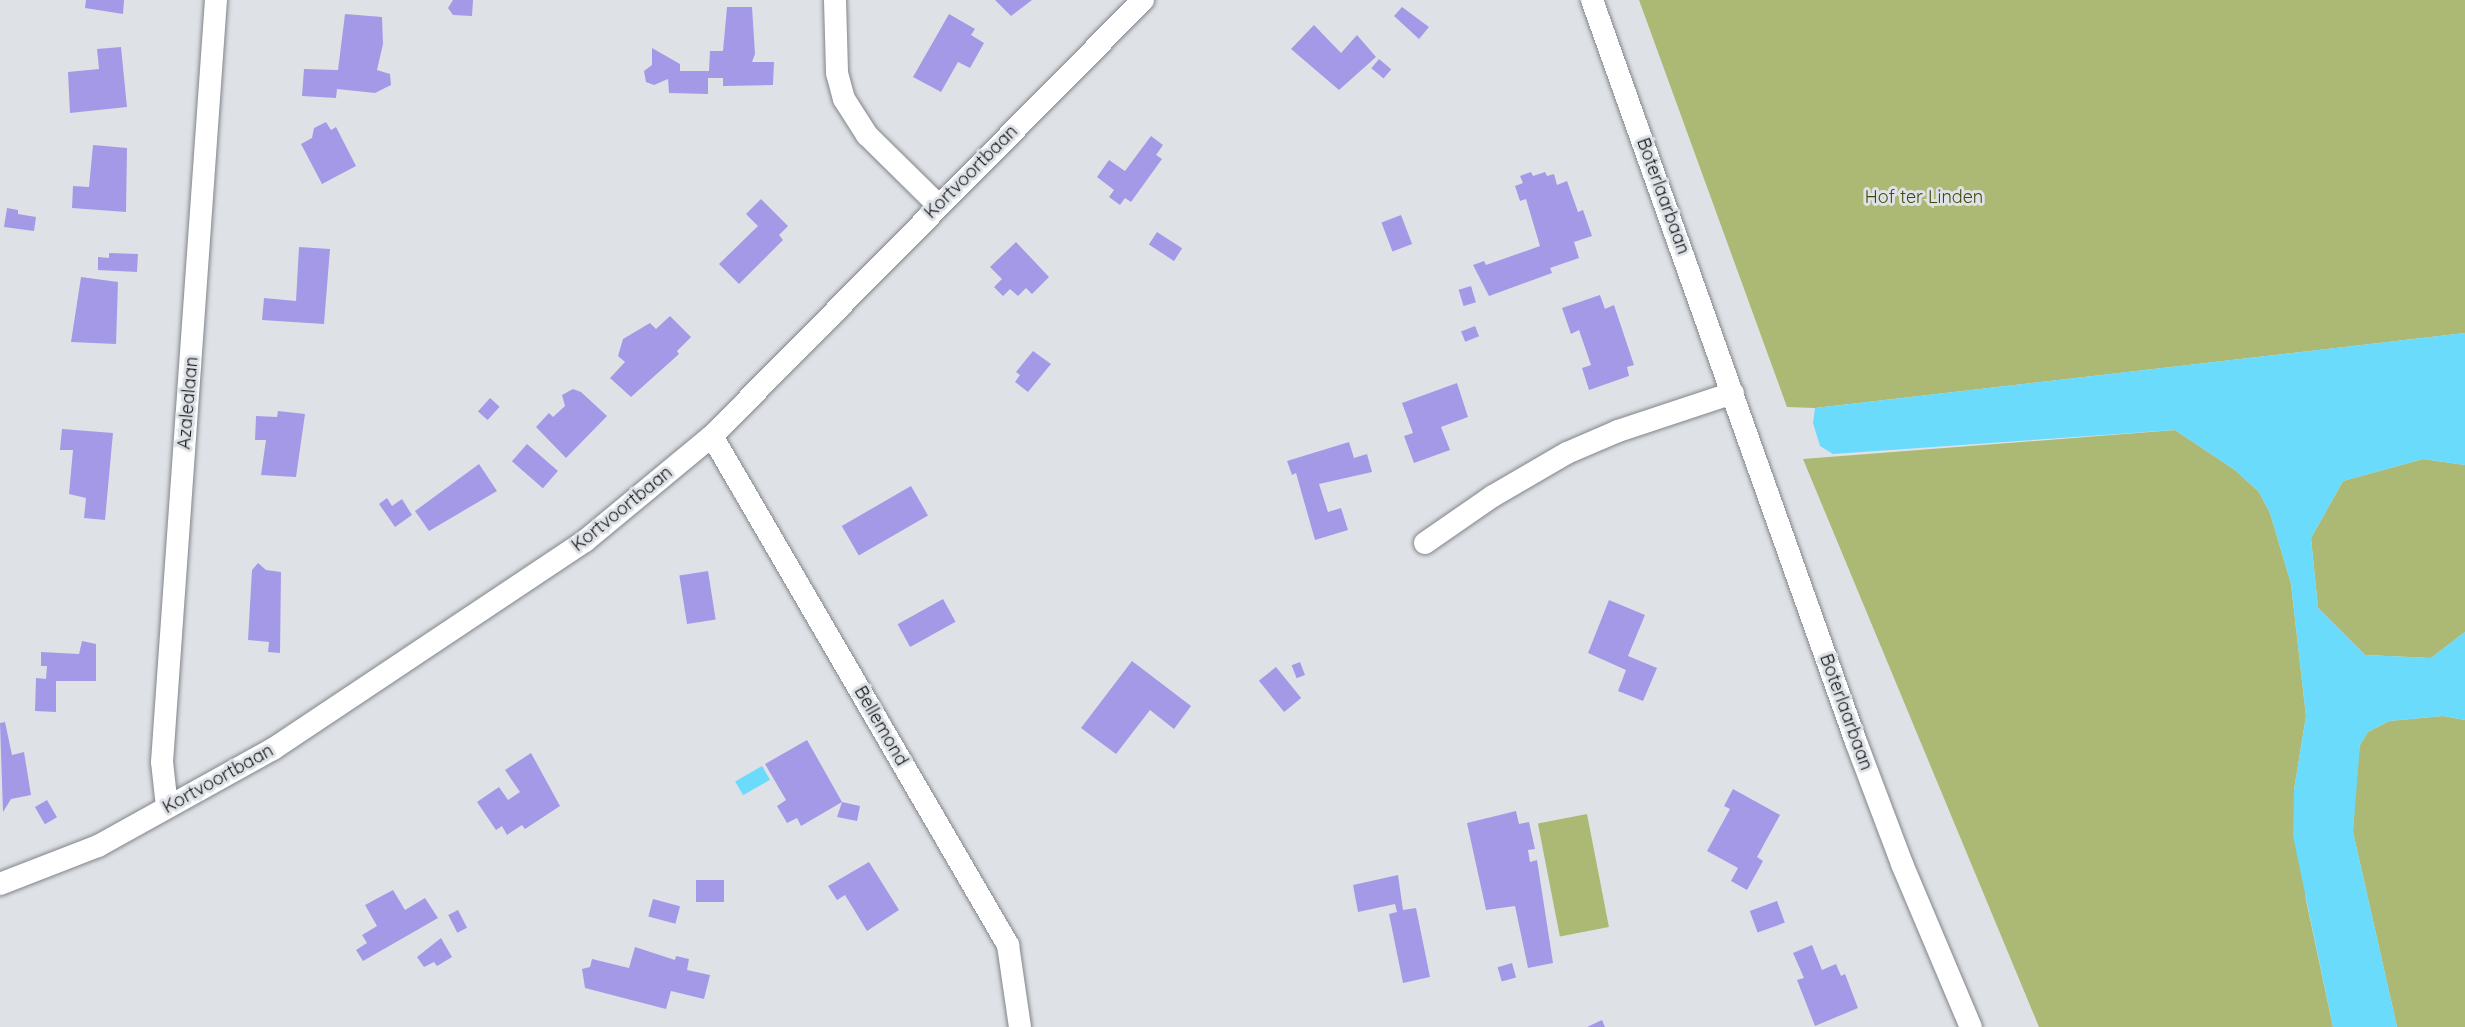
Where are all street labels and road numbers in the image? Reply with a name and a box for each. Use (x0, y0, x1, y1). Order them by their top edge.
street label: Kortvoortbaan (920, 121, 1022, 223)
street label: Boterlaarbaan (1632, 135, 1694, 257)
street label: Azalealaan (173, 356, 203, 450)
street label: Kortvoortbaan (567, 462, 677, 556)
street label: Boterlaarbaan (1815, 651, 1877, 773)
street label: Bellemond (849, 682, 913, 770)
street label: Kortvoortbaan (159, 740, 277, 818)

